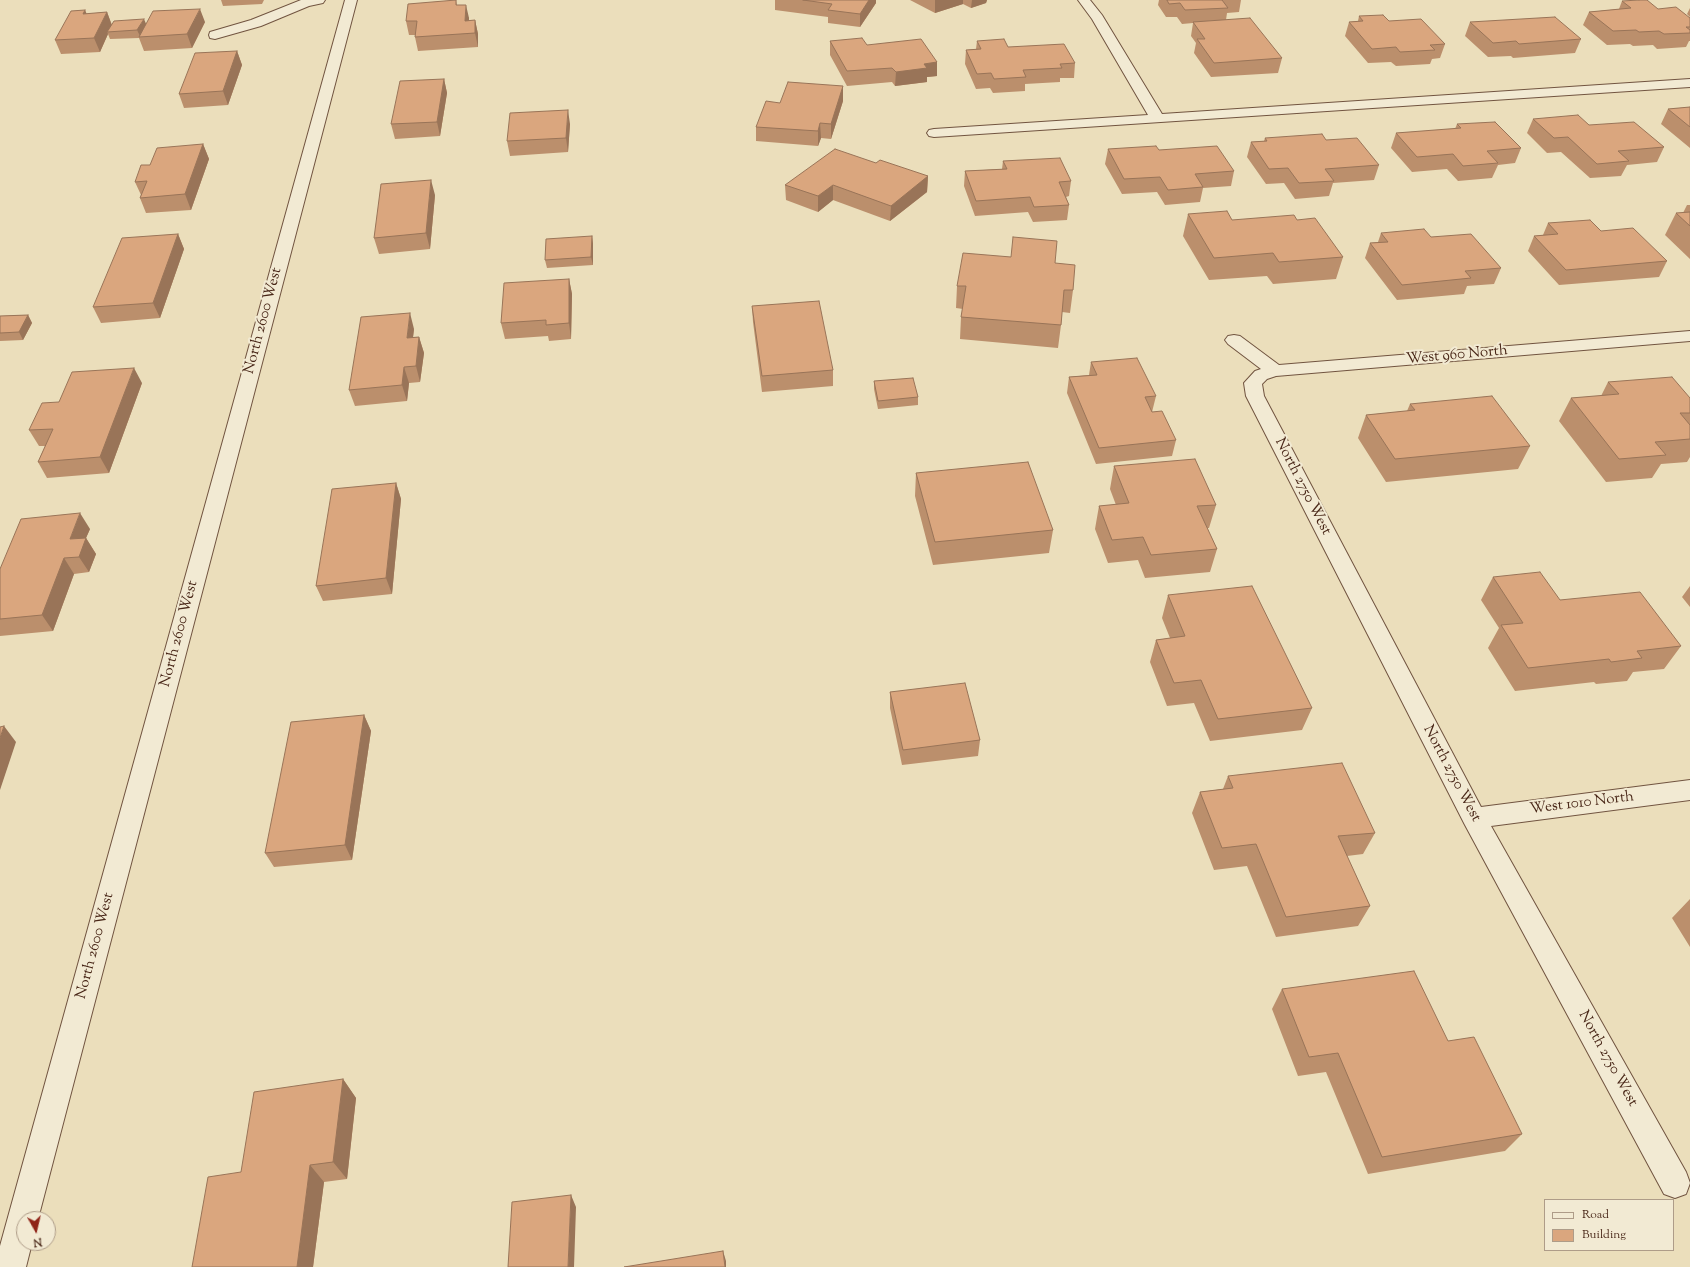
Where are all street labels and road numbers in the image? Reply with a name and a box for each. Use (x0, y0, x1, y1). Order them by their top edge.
street label: North 2600 West (241, 266, 287, 376)
street label: West 960 North (1406, 343, 1508, 369)
street label: North 2750 West (1270, 435, 1334, 539)
street label: North 2600 West (157, 579, 203, 689)
street label: North 2750 West (1418, 723, 1484, 825)
street label: West 1010 North (1529, 789, 1635, 819)
street label: North 2600 West (73, 891, 119, 1001)
street label: North 2750 West (1573, 1008, 1641, 1110)

